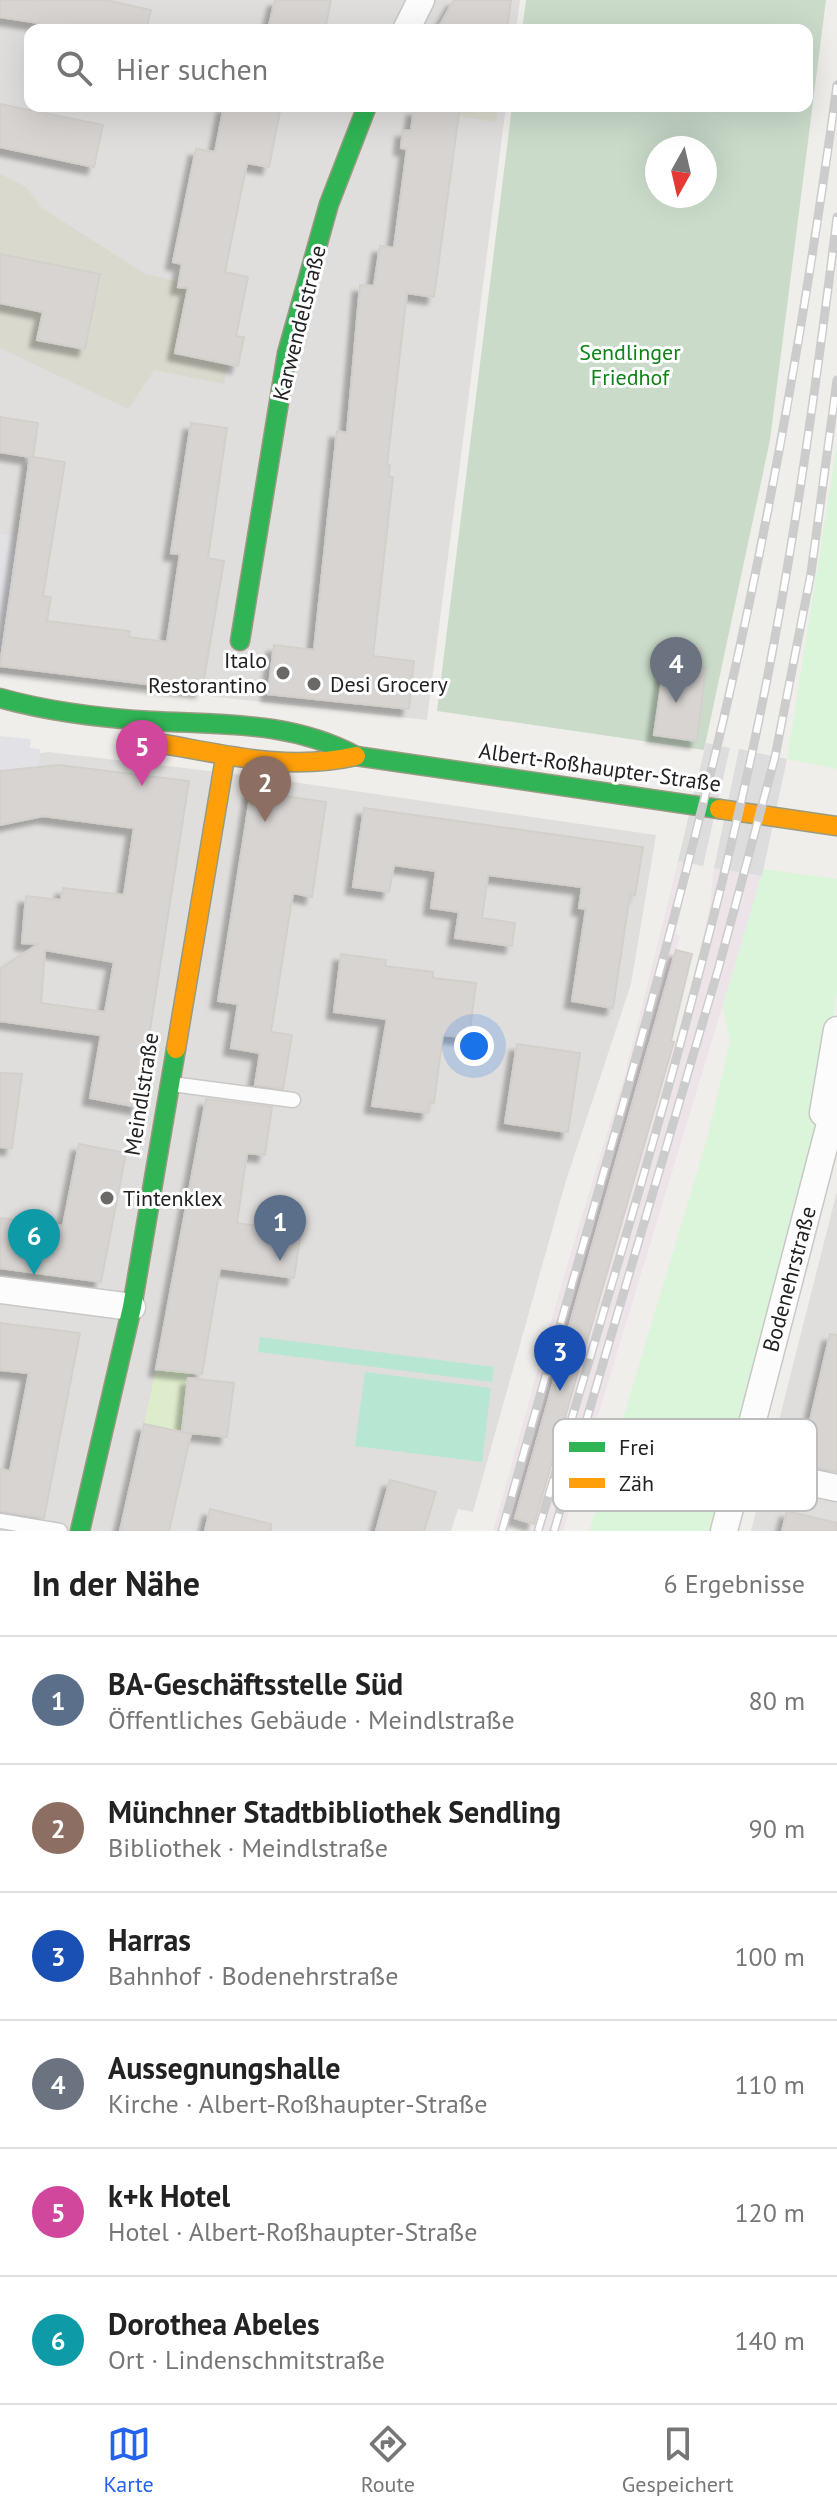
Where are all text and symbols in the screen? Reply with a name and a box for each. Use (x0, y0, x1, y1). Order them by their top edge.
search box (24, 24, 813, 112)
icon: search (52, 46, 96, 90)
text: Hier suchen (116, 49, 268, 88)
north arrow (645, 136, 717, 208)
street label: Karwendelstraße (266, 242, 332, 404)
park label: Sendlinger Friedhof (579, 338, 681, 391)
pin: 4 (650, 637, 702, 703)
place label: Italo Restorantino (148, 646, 267, 699)
marker: Italo Restorantino (274, 664, 292, 682)
place label: Desi Grocery (330, 670, 448, 698)
marker: Desi Grocery (305, 675, 323, 693)
pin: 5 (116, 720, 168, 786)
street label: Albert-Roßhaupter-Straße (477, 736, 723, 798)
pin: 2 (239, 756, 291, 822)
your location (454, 1026, 494, 1066)
street label: Meindlstraße (117, 1031, 165, 1157)
place label: Tintenklex (123, 1184, 223, 1212)
marker: Tintenklex (98, 1189, 116, 1207)
pin: 1 (254, 1195, 306, 1261)
street label: Bodenehrstraße (756, 1203, 822, 1355)
pin: 6 (8, 1209, 60, 1275)
pin: 3 (534, 1325, 586, 1391)
legend (553, 1419, 817, 1511)
text: Frei (619, 1433, 655, 1461)
text: Zäh (619, 1469, 654, 1497)
text: In der Nähe (32, 1561, 200, 1605)
text: 6 Ergebnisse (664, 1567, 805, 1600)
text: BA-Geschäftsstelle Süd (108, 1664, 403, 1703)
text: 1 (51, 1684, 65, 1717)
text: 80 m (749, 1684, 805, 1717)
text: Öffentliches Gebäude · Meindlstraße (108, 1703, 515, 1736)
text: Münchner Stadtbibliothek Sendling (108, 1792, 561, 1831)
text: 2 (51, 1812, 65, 1845)
text: 90 m (749, 1812, 805, 1845)
text: Bibliothek · Meindlstraße (108, 1831, 388, 1864)
text: Harras (108, 1920, 191, 1959)
text: 3 (51, 1940, 65, 1973)
text: 100 m (734, 1940, 805, 1973)
text: Bahnhof · Bodenehrstraße (108, 1959, 398, 1992)
text: Aussegnungshalle (108, 2048, 340, 2087)
text: 4 (51, 2068, 65, 2101)
text: 110 m (734, 2068, 805, 2101)
text: Kirche · Albert-Roßhaupter-Straße (108, 2087, 487, 2120)
text: k+k Hotel (108, 2176, 230, 2215)
text: 5 (51, 2196, 65, 2229)
text: 120 m (734, 2196, 805, 2229)
text: Hotel · Albert-Roßhaupter-Straße (108, 2215, 477, 2248)
text: Dorothea Abeles (108, 2304, 320, 2343)
text: 6 (51, 2324, 65, 2357)
text: 140 m (734, 2324, 805, 2357)
text: Ort · Lindenschmitstraße (108, 2343, 385, 2376)
tab: Karte (104, 2422, 154, 2498)
tab: Route (361, 2422, 415, 2498)
tab: Gespeichert (622, 2422, 733, 2498)

